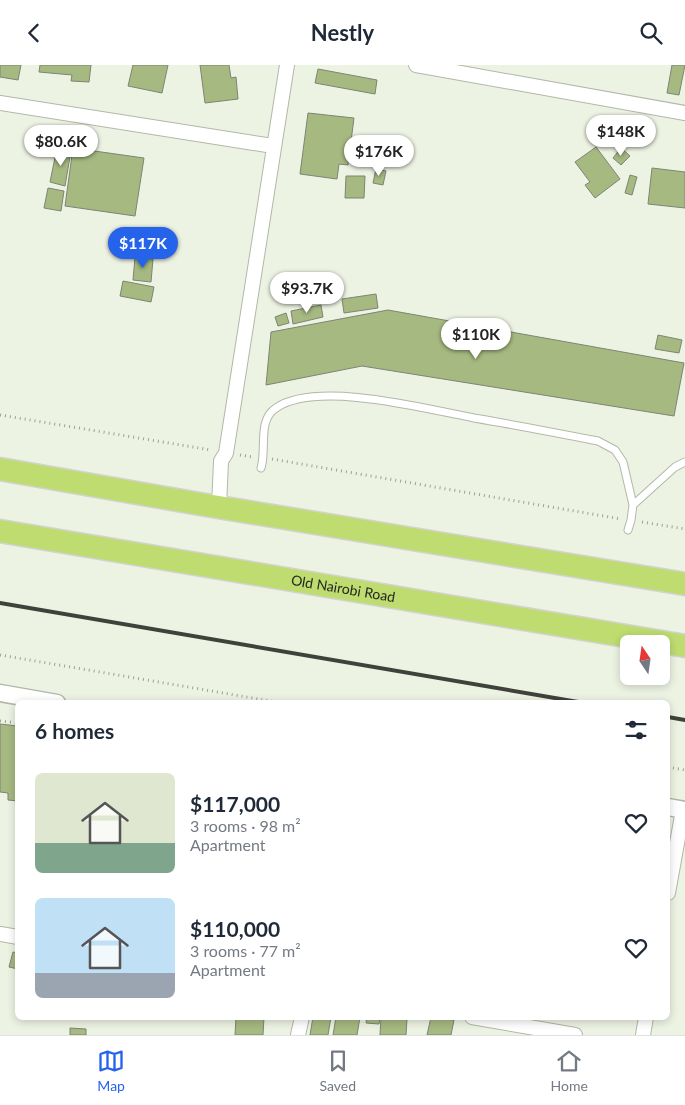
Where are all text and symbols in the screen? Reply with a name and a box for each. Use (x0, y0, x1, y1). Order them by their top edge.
icon: back (20, 19, 48, 47)
text: Nestly (311, 19, 374, 46)
icon: search (637, 19, 665, 47)
pin: $148K (586, 114, 656, 157)
text: $148K (597, 121, 645, 140)
pin: $80.6K (20, 124, 102, 167)
text: $80.6K (35, 131, 87, 150)
pin: $176K (344, 135, 414, 177)
text: $176K (355, 141, 403, 160)
pin: $117K (108, 227, 178, 269)
text: $117K (119, 233, 167, 252)
pin: $93.7K (266, 271, 348, 314)
text: $93.7K (281, 278, 333, 297)
pin: $110K (441, 317, 511, 360)
text: $110K (452, 324, 500, 343)
street label: Old Nairobi Road (290, 571, 397, 605)
north arrow (620, 635, 670, 685)
map controls (620, 635, 670, 685)
icon: filters (622, 716, 650, 744)
text: 6 homes (35, 718, 114, 743)
text: $117,000 (190, 791, 280, 816)
icon: home (75, 793, 135, 853)
icon: heart (622, 809, 650, 837)
text: 3 rooms · 98 m² (190, 816, 301, 835)
text: Apartment (190, 835, 265, 854)
text: $110,000 (190, 916, 280, 941)
icon: home (75, 918, 135, 978)
icon: heart (622, 934, 650, 962)
text: 3 rooms · 77 m² (190, 941, 301, 960)
text: Apartment (190, 960, 265, 979)
tab: Map (97, 1047, 125, 1094)
tab: Saved (320, 1047, 356, 1094)
tab: Home (550, 1047, 588, 1094)

